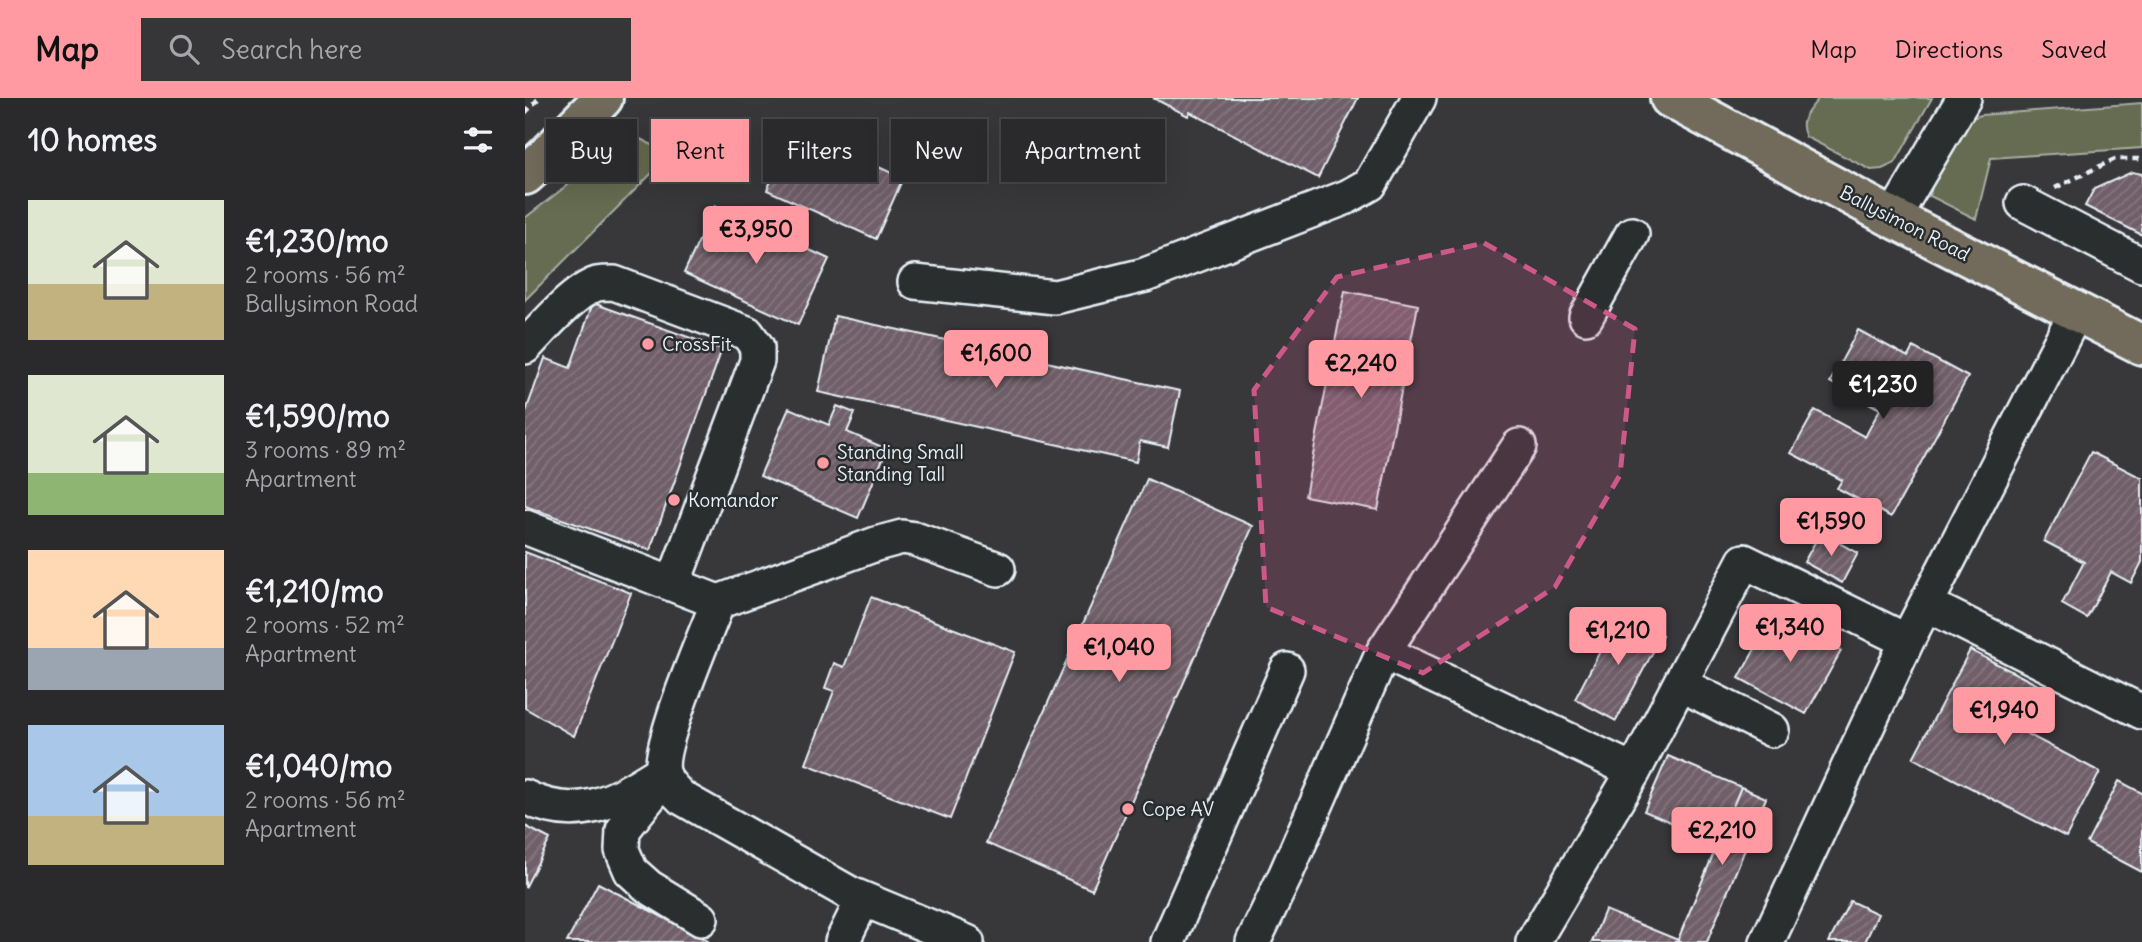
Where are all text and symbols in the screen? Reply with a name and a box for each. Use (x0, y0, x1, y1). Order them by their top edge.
search box (141, 18, 631, 81)
text: Map (35, 28, 99, 70)
icon: search (165, 30, 203, 68)
text: Search here (221, 33, 362, 66)
text: Map (1810, 34, 1857, 64)
text: Directions (1895, 34, 2003, 64)
text: Saved (2041, 34, 2107, 64)
chip: Buy (546, 119, 637, 182)
chip: Rent (651, 119, 749, 182)
chip: Filters (763, 119, 877, 182)
chip: New (891, 119, 987, 182)
chip: Apartment (1001, 119, 1165, 182)
text: 10 homes (28, 121, 157, 159)
icon: filters (459, 121, 497, 159)
street label: Ballysimon Road (1836, 180, 1974, 266)
pin: €3,950 (699, 206, 813, 266)
text: €3,950 (719, 214, 793, 243)
text: €1,230/mo (245, 222, 389, 260)
icon: home (84, 228, 168, 312)
text: 2 rooms · 56 m² (245, 260, 406, 289)
text: Ballysimon Road (245, 289, 418, 318)
pin: €1,600 (939, 330, 1053, 390)
place label: CrossFit (662, 332, 731, 356)
marker: CrossFit (640, 336, 656, 352)
text: €1,600 (960, 338, 1032, 367)
pin: €2,240 (1304, 341, 1418, 400)
text: €2,240 (1325, 348, 1397, 377)
pin: €1,230 (1826, 362, 1940, 421)
text: €1,230 (1848, 369, 1918, 398)
text: €1,590/mo (245, 397, 390, 435)
icon: home (84, 403, 168, 487)
text: 3 rooms · 89 m² (245, 435, 406, 464)
place label: Standing Small Standing Tall (837, 440, 964, 486)
marker: Standing Small Standing Tall (815, 455, 831, 471)
text: Apartment (245, 464, 357, 493)
place label: Komandor (688, 488, 779, 512)
marker: Komandor (666, 492, 682, 508)
pin: €1,590 (1774, 498, 1888, 558)
text: €1,590 (1796, 506, 1866, 535)
text: €1,210/mo (245, 572, 384, 610)
icon: home (84, 578, 168, 662)
pin: €1,340 (1733, 604, 1847, 664)
pin: €1,210 (1561, 608, 1675, 667)
text: 2 rooms · 52 m² (245, 610, 405, 639)
text: €1,340 (1755, 612, 1825, 641)
text: €1,210 (1585, 615, 1651, 644)
pin: €1,040 (1062, 624, 1176, 684)
text: €1,040 (1083, 632, 1155, 661)
text: Apartment (245, 639, 357, 668)
pin: €1,940 (1947, 688, 2061, 747)
text: €1,940 (1969, 695, 2039, 724)
text: €1,040/mo (245, 747, 392, 785)
icon: home (84, 753, 168, 837)
text: 2 rooms · 56 m² (245, 785, 406, 814)
place label: Cope AV (1142, 797, 1214, 821)
marker: Cope AV (1120, 801, 1136, 817)
pin: €2,210 (1665, 808, 1779, 867)
text: Apartment (245, 814, 357, 843)
text: €2,210 (1687, 815, 1757, 844)

